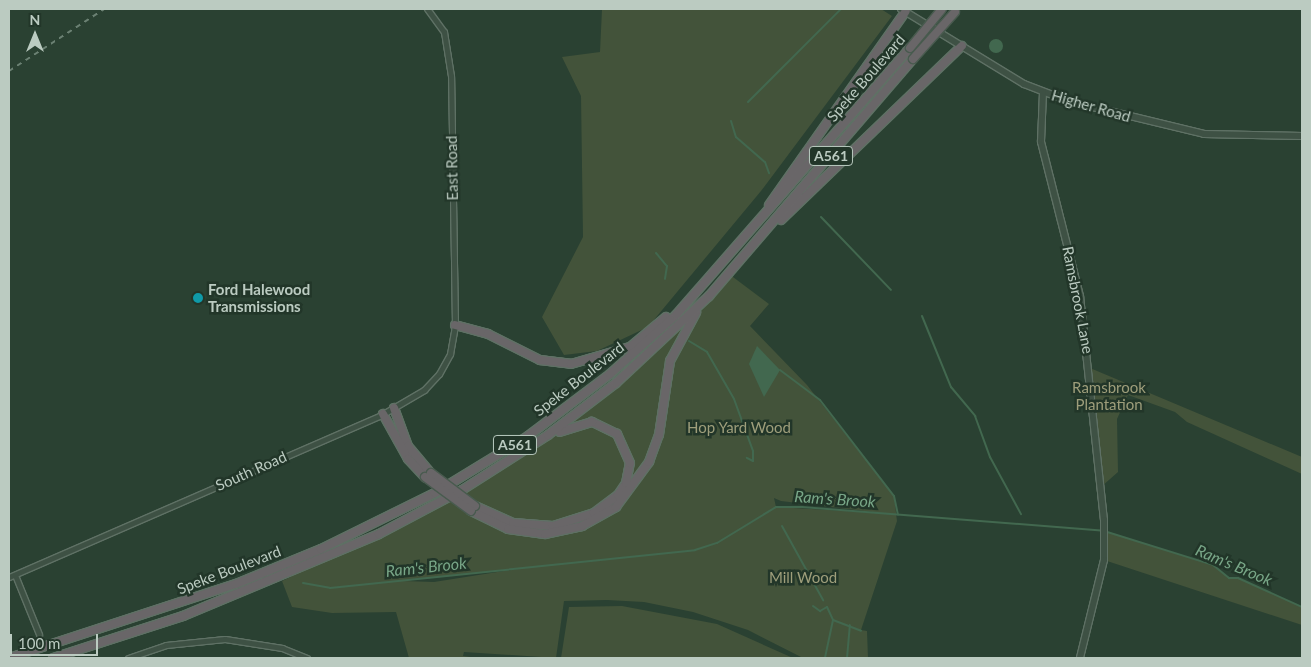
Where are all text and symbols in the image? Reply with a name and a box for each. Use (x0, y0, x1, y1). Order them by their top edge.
north arrow (10, 10, 60, 60)
text: N (30, 11, 40, 28)
street label: Speke Boulevard (823, 31, 909, 125)
street label: Higher Road (1049, 86, 1133, 126)
street label: East Road (442, 135, 462, 201)
road number: A561 (808, 144, 854, 168)
street label: Ramsbrook Lane (1059, 245, 1097, 355)
place label: Ford Halewood Transmissions (208, 280, 310, 315)
marker: Ford Halewood Transmissions (192, 292, 204, 304)
street label: Speke Boulevard (530, 338, 628, 420)
park label: Ramsbrook Plantation (1072, 378, 1146, 413)
park label: Hop Yard Wood (687, 419, 791, 437)
road number: A561 (492, 434, 538, 456)
street label: South Road (213, 447, 289, 495)
water label: Ram's Brook (794, 487, 876, 511)
water label: Ram's Brook (1193, 540, 1275, 590)
street label: Speke Boulevard (175, 542, 283, 598)
water label: Ram's Brook (385, 553, 467, 581)
park label: Mill Wood (769, 569, 837, 587)
scale bar (12, 624, 100, 656)
text: 100 m (18, 634, 60, 652)

